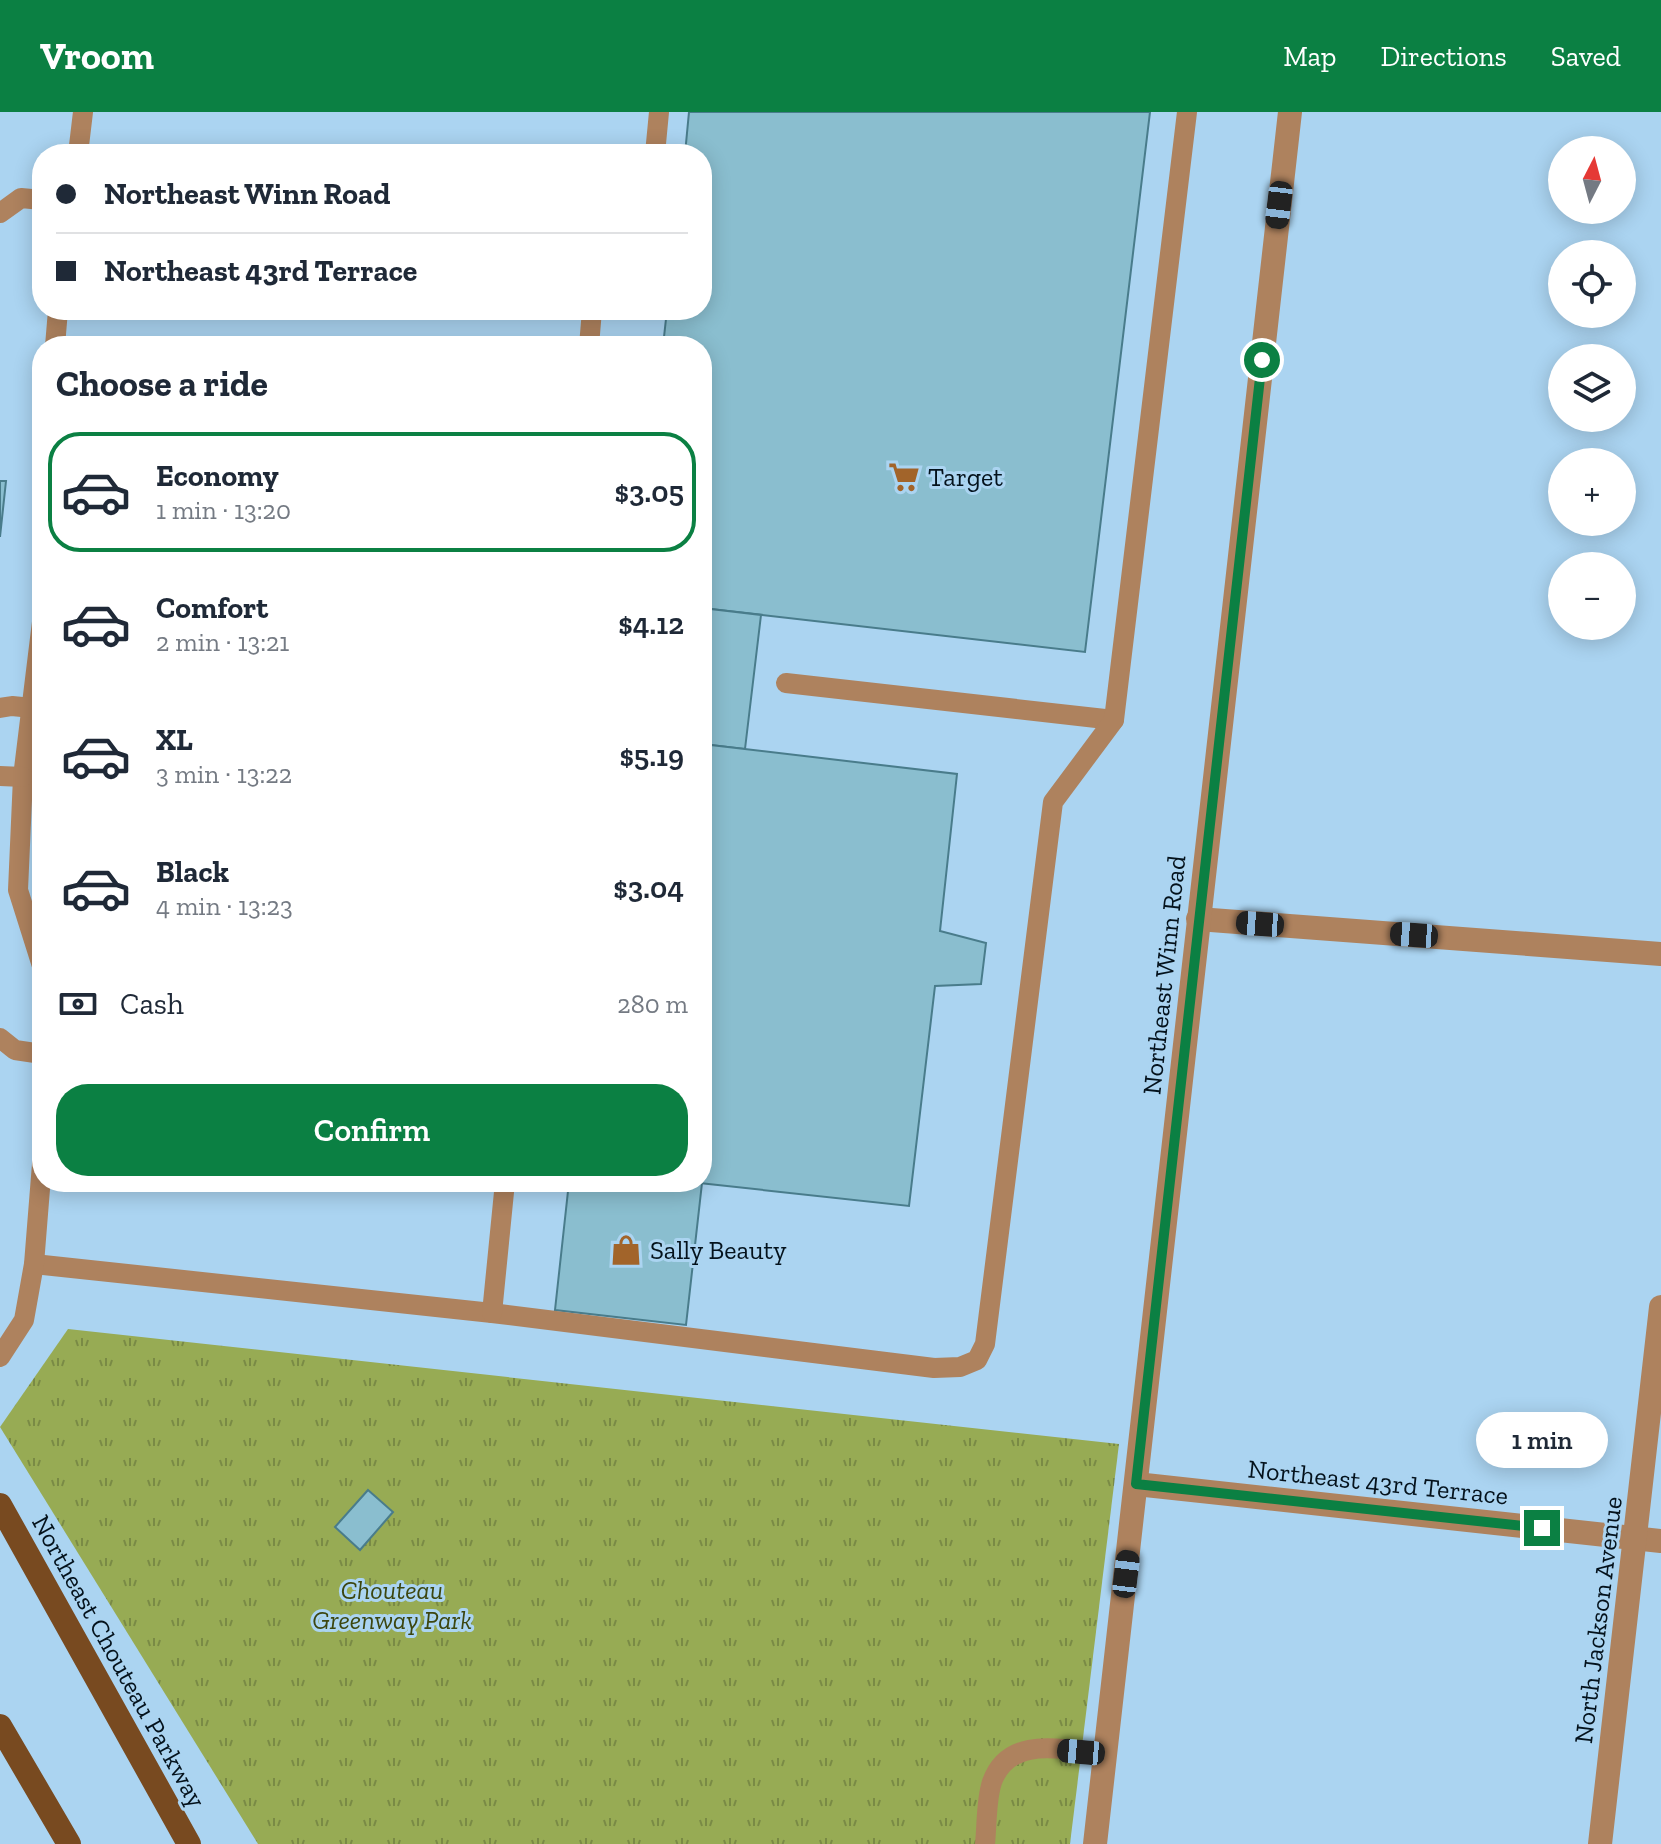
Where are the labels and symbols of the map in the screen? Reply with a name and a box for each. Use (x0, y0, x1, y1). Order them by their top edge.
north arrow (1548, 136, 1636, 224)
car (1264, 180, 1294, 230)
route start (1244, 342, 1280, 378)
supermarket icon: Target (887, 460, 921, 494)
place label: Target (928, 461, 1003, 493)
street label: Northeast Winn Road (1136, 854, 1192, 1096)
car (1235, 910, 1285, 938)
car (1389, 921, 1439, 949)
shop icon: Sally Beauty (609, 1233, 643, 1267)
place label: Sally Beauty (650, 1234, 787, 1266)
callout: 1 min (1476, 1412, 1608, 1468)
street label: Northeast 43rd Terrace (1246, 1452, 1510, 1512)
street label: North Jackson Avenue (1567, 1495, 1629, 1745)
street label: Northeast Chouteau Parkway (25, 1509, 213, 1814)
route end (1524, 1510, 1560, 1546)
car (1111, 1549, 1141, 1599)
park label: Chouteau Greenway Park (312, 1574, 472, 1636)
car (1056, 1738, 1106, 1766)

